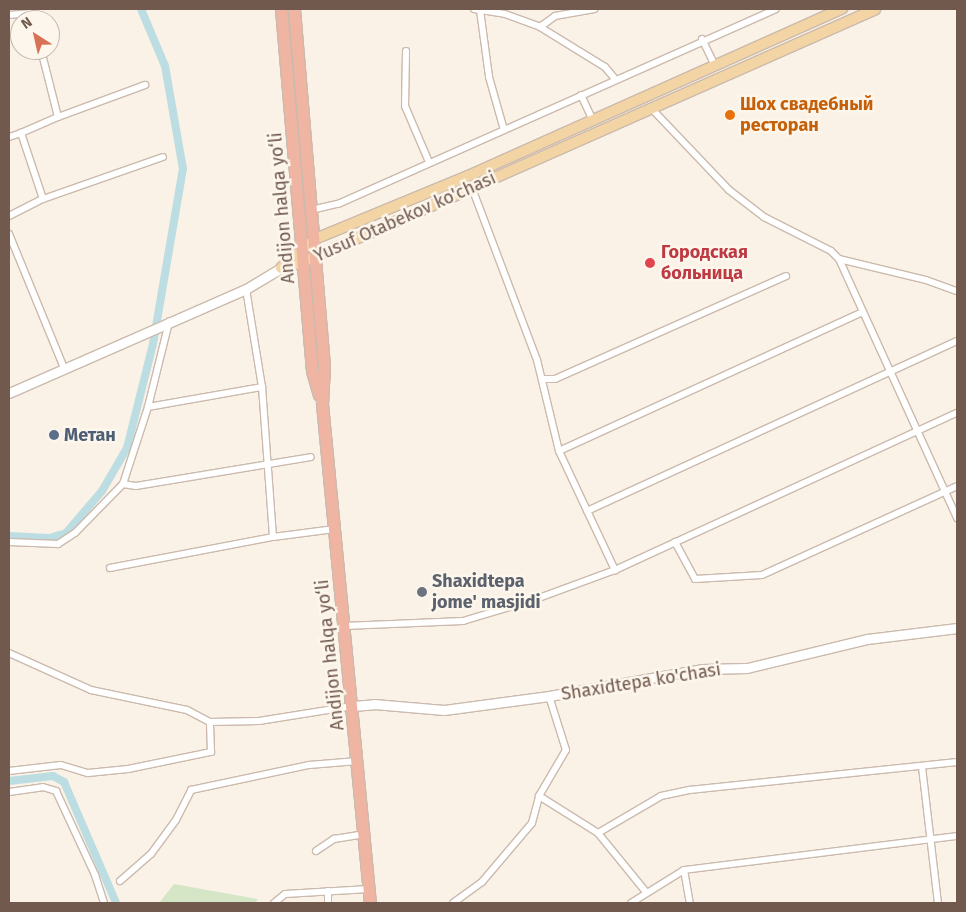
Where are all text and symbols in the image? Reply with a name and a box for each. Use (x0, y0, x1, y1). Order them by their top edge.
north arrow (10, 10, 60, 60)
text: N (18, 13, 35, 33)
place label: Шох свадебный ресторан (740, 94, 874, 136)
marker: Шох свадебный ресторан (724, 109, 736, 121)
street label: Andijon halqa yo‘li (265, 131, 299, 285)
street label: Yusuf Otabekov ko'chasi (311, 167, 499, 267)
place label: Городская больница (661, 242, 748, 284)
marker: Городская больница (643, 256, 657, 270)
place label: Метан (64, 424, 116, 446)
marker: Метан (48, 429, 60, 441)
place label: Shaxidtepa jome' masjidi (432, 571, 541, 614)
street label: Andijon halqa yo‘li (311, 578, 349, 732)
marker: Shaxidtepa jome' masjidi (416, 586, 428, 598)
street label: Shaxidtepa ko'chasi (560, 659, 722, 705)

